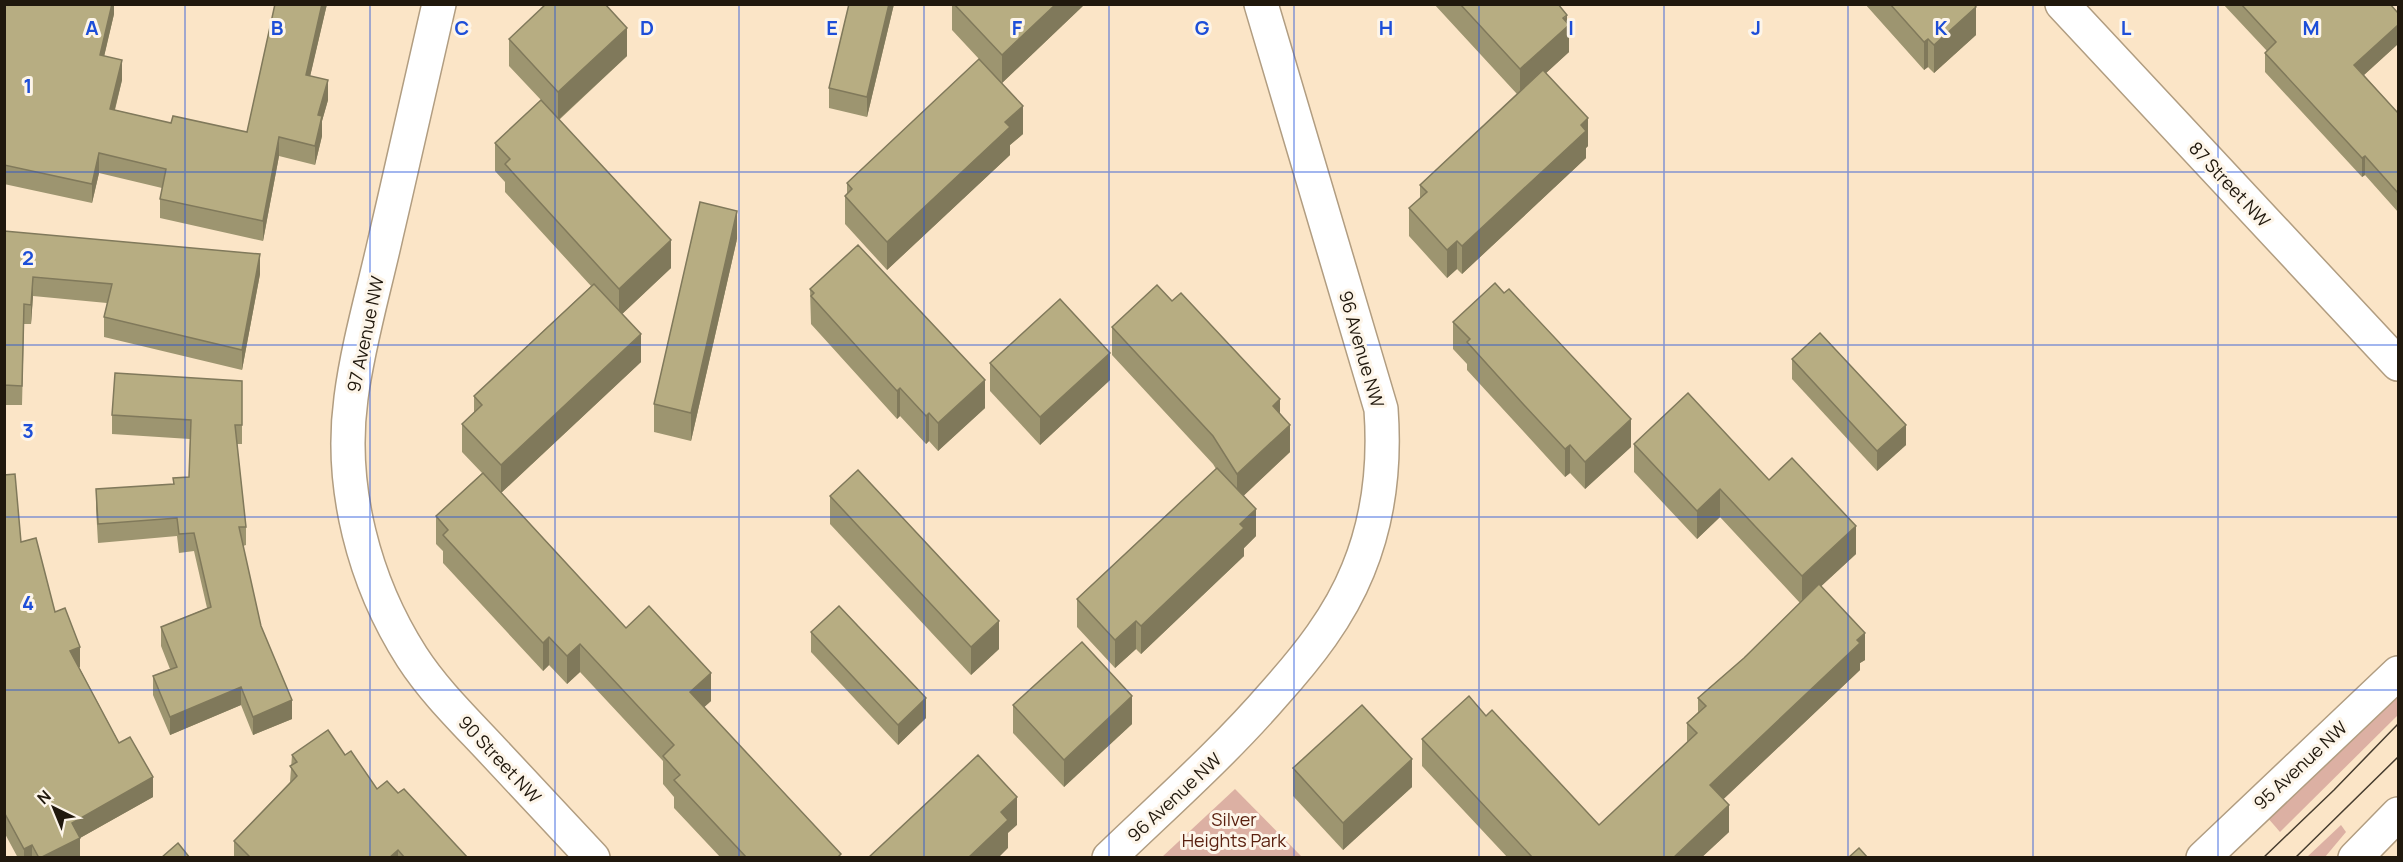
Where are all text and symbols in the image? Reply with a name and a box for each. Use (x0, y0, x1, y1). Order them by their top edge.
text: A (85, 14, 99, 41)
text: B (271, 14, 284, 41)
text: C (455, 14, 469, 41)
text: D (640, 14, 654, 41)
text: E (826, 14, 838, 41)
text: F (1012, 14, 1023, 41)
text: G (1195, 14, 1210, 41)
text: H (1379, 14, 1393, 41)
text: I (1568, 14, 1574, 41)
text: J (1751, 14, 1761, 41)
text: K (1935, 14, 1948, 41)
text: L (2121, 14, 2132, 41)
text: M (2302, 14, 2320, 41)
text: 1 (24, 72, 32, 99)
street label: 87 Street NW (2184, 136, 2276, 232)
text: 2 (22, 244, 34, 271)
street label: 97 Avenue NW (341, 274, 389, 394)
street label: 96 Avenue NW (1334, 288, 1390, 410)
text: 3 (22, 417, 34, 444)
text: 4 (22, 589, 34, 616)
street label: 90 Street NW (453, 710, 547, 808)
street label: 95 Avenue NW (2248, 715, 2352, 815)
street label: 96 Avenue NW (1122, 747, 1226, 847)
north arrow (24, 778, 84, 838)
text: N (32, 785, 55, 809)
park label: Silver Heights Park (1182, 807, 1287, 852)

